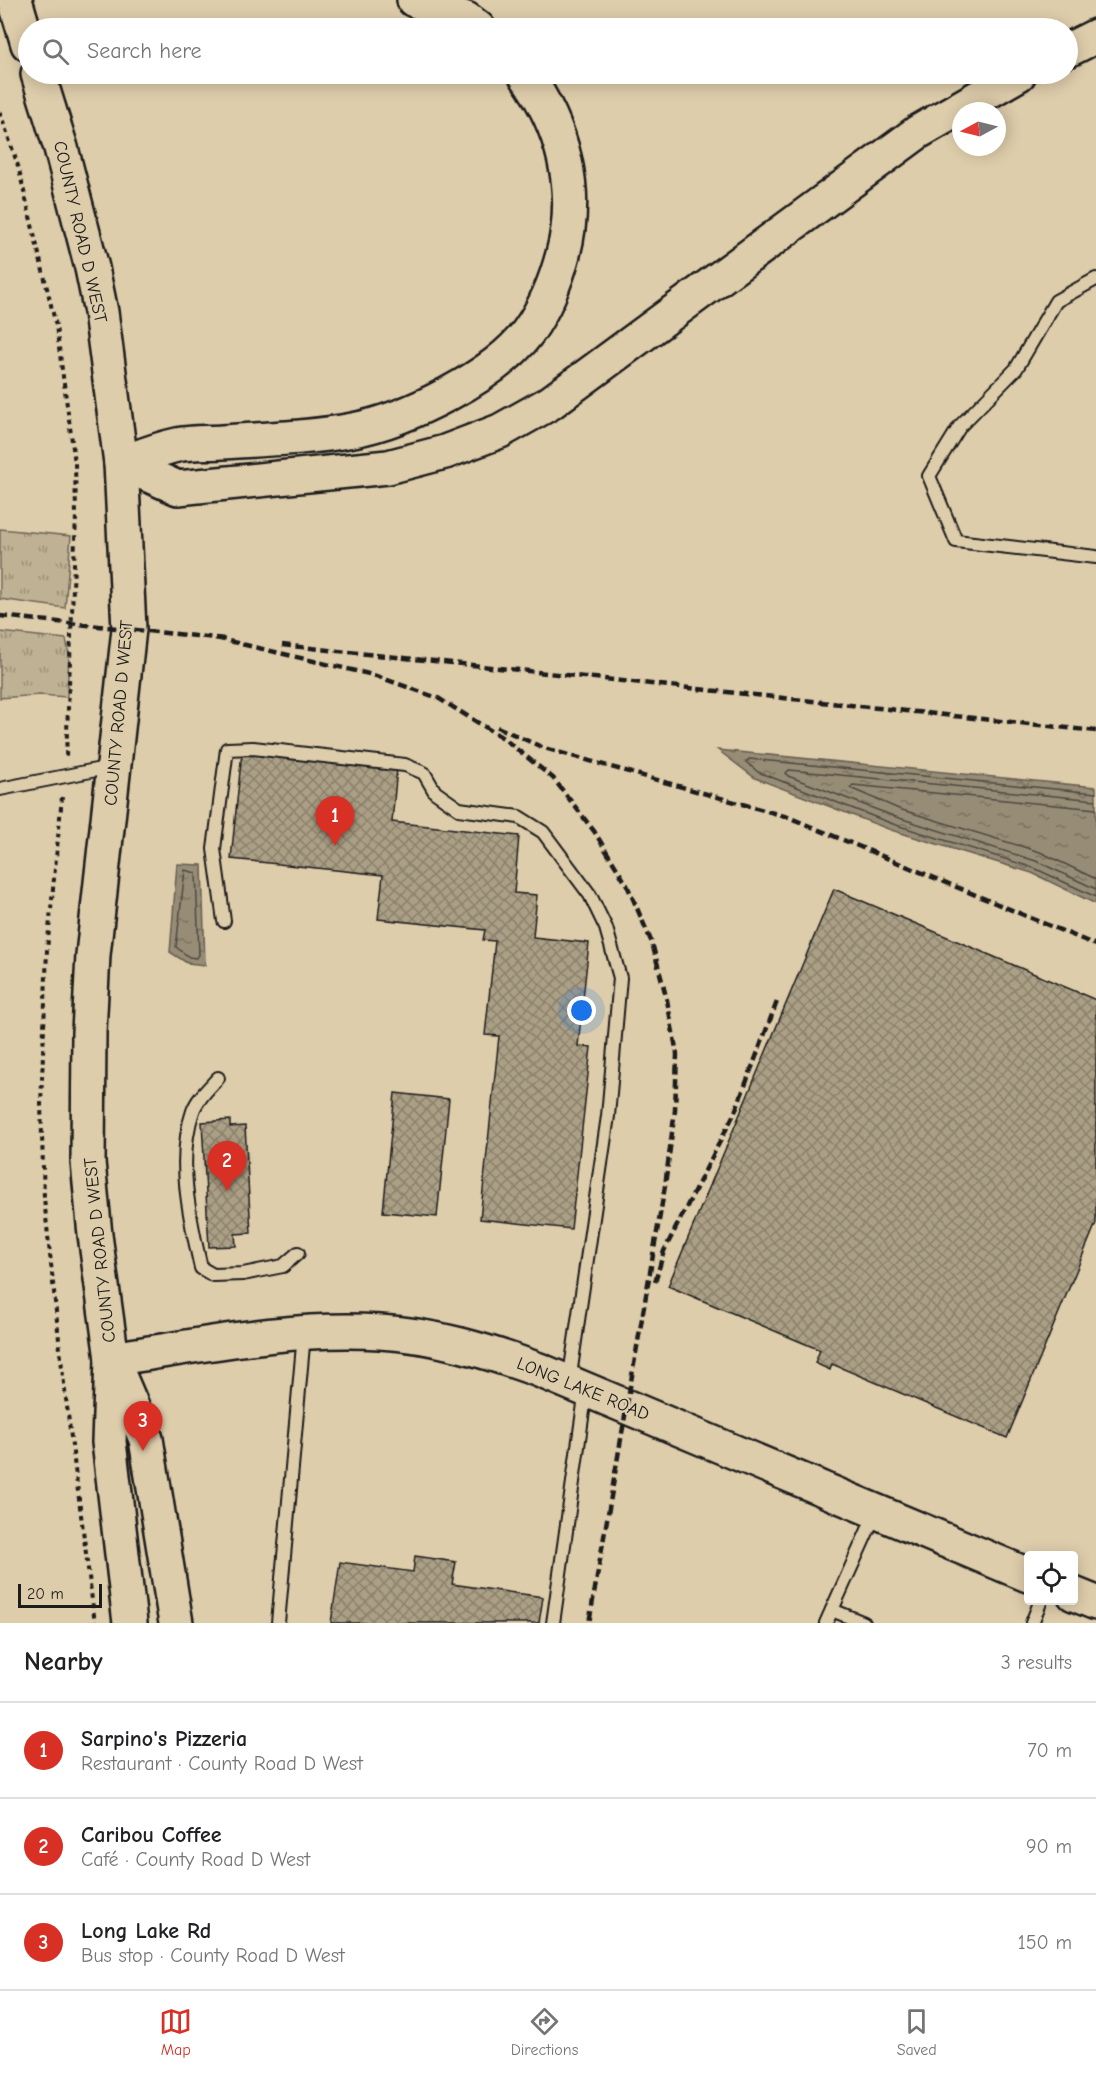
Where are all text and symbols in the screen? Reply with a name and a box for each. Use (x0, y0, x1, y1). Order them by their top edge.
search box (18, 18, 1078, 84)
icon: search (39, 35, 72, 68)
text: Search here (87, 38, 202, 64)
north arrow (952, 102, 1006, 156)
street label: COUNTY ROAD D WEST (49, 139, 111, 326)
street label: COUNTY ROAD D WEST (100, 619, 138, 807)
pin: 1 (316, 796, 354, 846)
your location (567, 996, 596, 1025)
pin: 2 (208, 1142, 246, 1191)
street label: COUNTY ROAD D WEST (80, 1156, 120, 1344)
street label: LONG LAKE ROAD (514, 1353, 652, 1425)
pin: 3 (124, 1402, 162, 1451)
map controls (1024, 1551, 1078, 1605)
button: locate (1024, 1551, 1078, 1605)
scale bar (18, 1581, 102, 1608)
text: 20 m (27, 1585, 64, 1603)
text: Nearby (24, 1647, 103, 1677)
text: 3 results (1001, 1651, 1072, 1674)
text: Sarpino's Pizzeria (81, 1726, 247, 1752)
text: 1 (40, 1739, 47, 1762)
text: 70 m (1027, 1739, 1072, 1762)
text: Restaurant · County Road D West (81, 1752, 363, 1775)
text: Caribou Coffee (81, 1822, 222, 1848)
text: 2 (39, 1835, 48, 1858)
text: 90 m (1026, 1835, 1072, 1858)
text: Café · County Road D West (81, 1848, 310, 1871)
text: Long Lake Rd (81, 1918, 211, 1944)
text: 3 (39, 1931, 48, 1954)
text: 150 m (1018, 1931, 1072, 1954)
text: Bus stop · County Road D West (81, 1944, 345, 1967)
tab: Map (159, 2005, 192, 2059)
tab: Directions (511, 2005, 578, 2059)
tab: Saved (897, 2005, 937, 2059)

